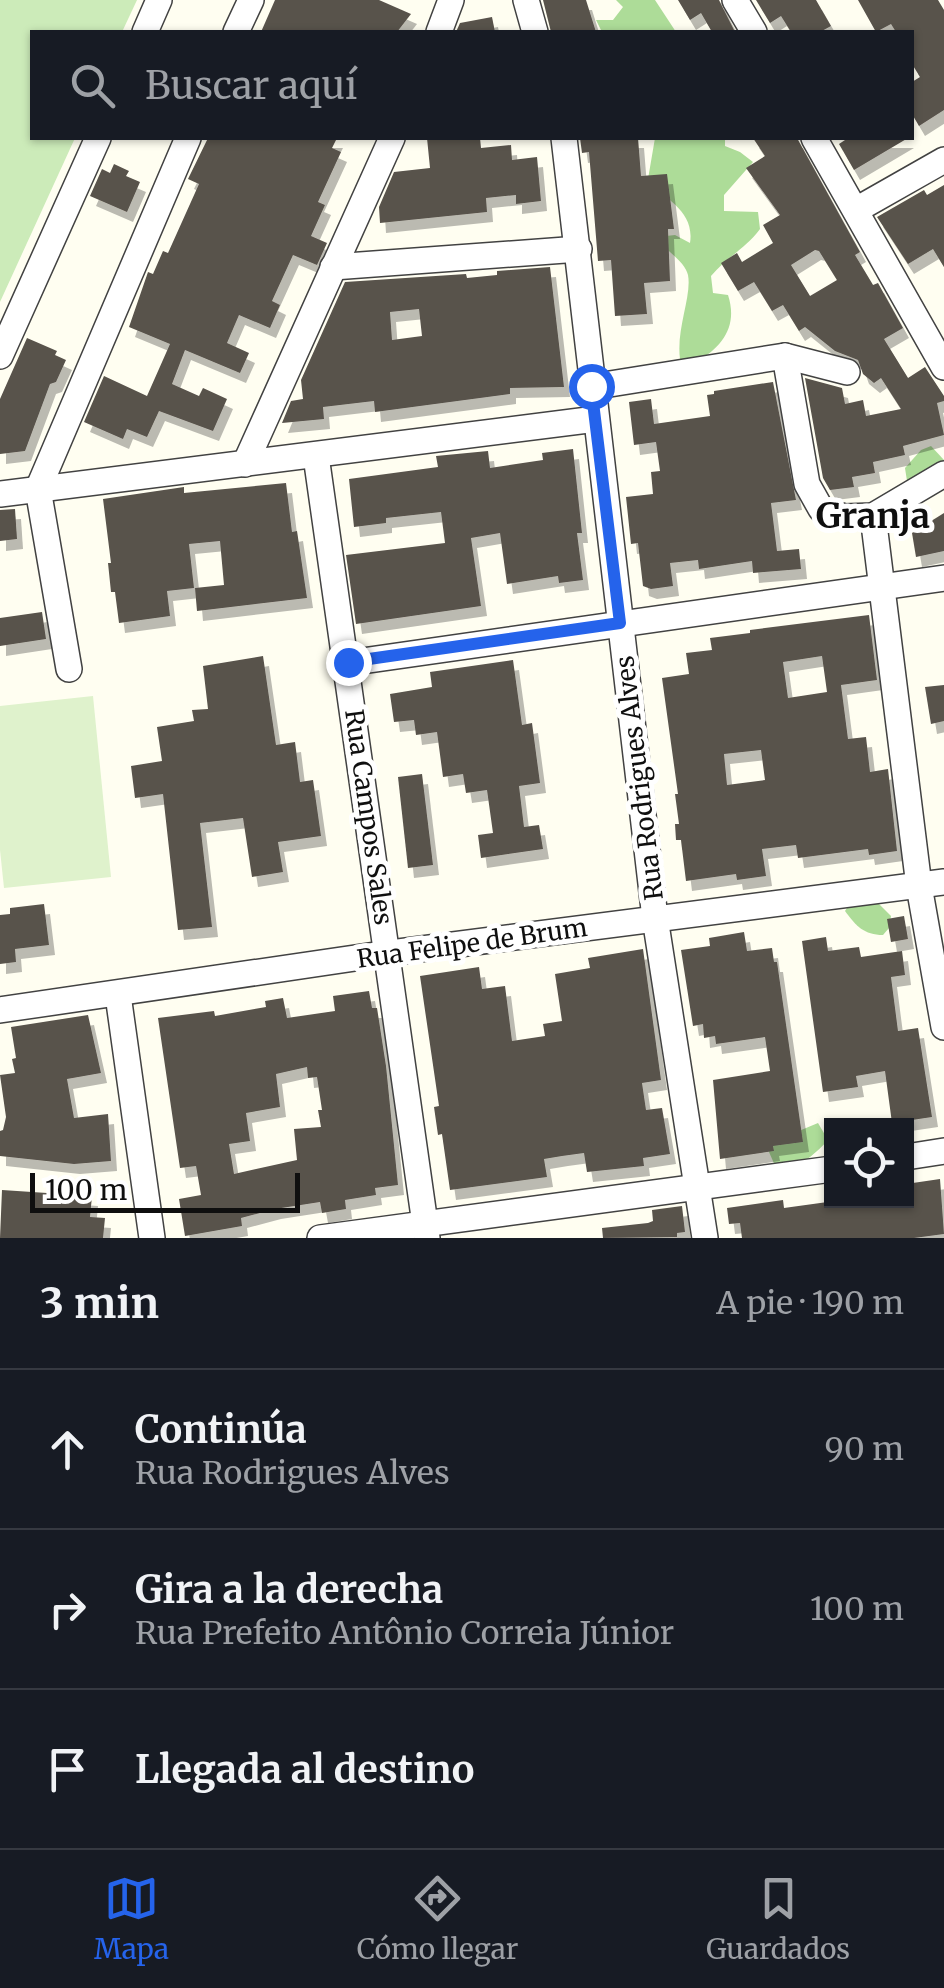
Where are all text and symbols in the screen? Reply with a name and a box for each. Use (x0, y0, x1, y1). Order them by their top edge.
search box (30, 30, 914, 140)
icon: search (65, 58, 120, 113)
text: Buscar aquí (145, 62, 357, 109)
route start (569, 364, 615, 410)
district label: Granja (816, 494, 930, 538)
route end (326, 640, 372, 686)
street label: Rua Rodrigues Alves (608, 654, 670, 902)
street label: Rua Campos Sales (338, 707, 400, 927)
street label: Rua Felipe de Brum (355, 911, 589, 975)
map controls (824, 1118, 914, 1208)
button: locate (824, 1118, 914, 1208)
scale bar (30, 1168, 300, 1212)
text: 100 m (45, 1172, 127, 1208)
text: 3 min (40, 1277, 159, 1329)
text: A pie · 190 m (716, 1283, 904, 1323)
text: Continúa (135, 1406, 307, 1453)
icon: ahead (40, 1422, 95, 1477)
text: 90 m (825, 1429, 904, 1469)
text: Rua Rodrigues Alves (135, 1453, 450, 1493)
text: Gira a la derecha (135, 1566, 443, 1613)
icon: right (40, 1582, 95, 1637)
text: 100 m (810, 1589, 904, 1629)
text: Rua Prefeito Antônio Correia Júnior (135, 1613, 674, 1653)
icon: arrive (40, 1742, 95, 1797)
text: Llegada al destino (135, 1746, 474, 1793)
tab: Mapa (94, 1871, 169, 1967)
tab: Cómo llegar (357, 1871, 518, 1967)
tab: Guardados (706, 1871, 850, 1967)

